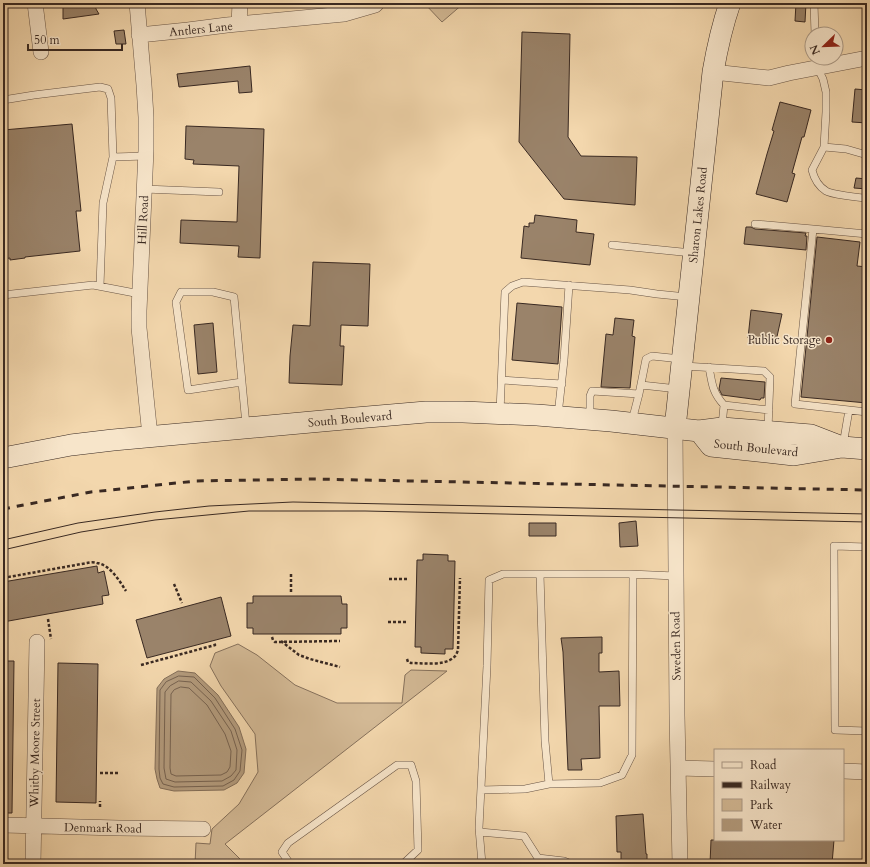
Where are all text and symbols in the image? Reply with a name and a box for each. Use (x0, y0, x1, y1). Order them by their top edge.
street label: Antlers Lane (168, 18, 234, 40)
scale bar (28, 26, 122, 52)
north arrow (804, 26, 844, 66)
text: 50 m (34, 32, 61, 48)
text: N (806, 42, 824, 57)
street label: Sharon Lakes Road (685, 166, 711, 264)
street label: Hill Road (134, 194, 152, 245)
place label: Public Storage (748, 332, 821, 348)
marker: Public Storage (824, 335, 834, 345)
street label: South Boulevard (307, 407, 393, 431)
street label: South Boulevard (713, 436, 799, 460)
street label: Sweden Road (667, 611, 685, 681)
street label: Whitby Moore Street (26, 698, 44, 809)
legend (714, 749, 844, 841)
text: Road (750, 757, 777, 773)
text: Railway (750, 777, 792, 793)
text: Park (750, 797, 774, 813)
text: Water (749, 817, 783, 833)
street label: Denmark Road (64, 819, 143, 837)

